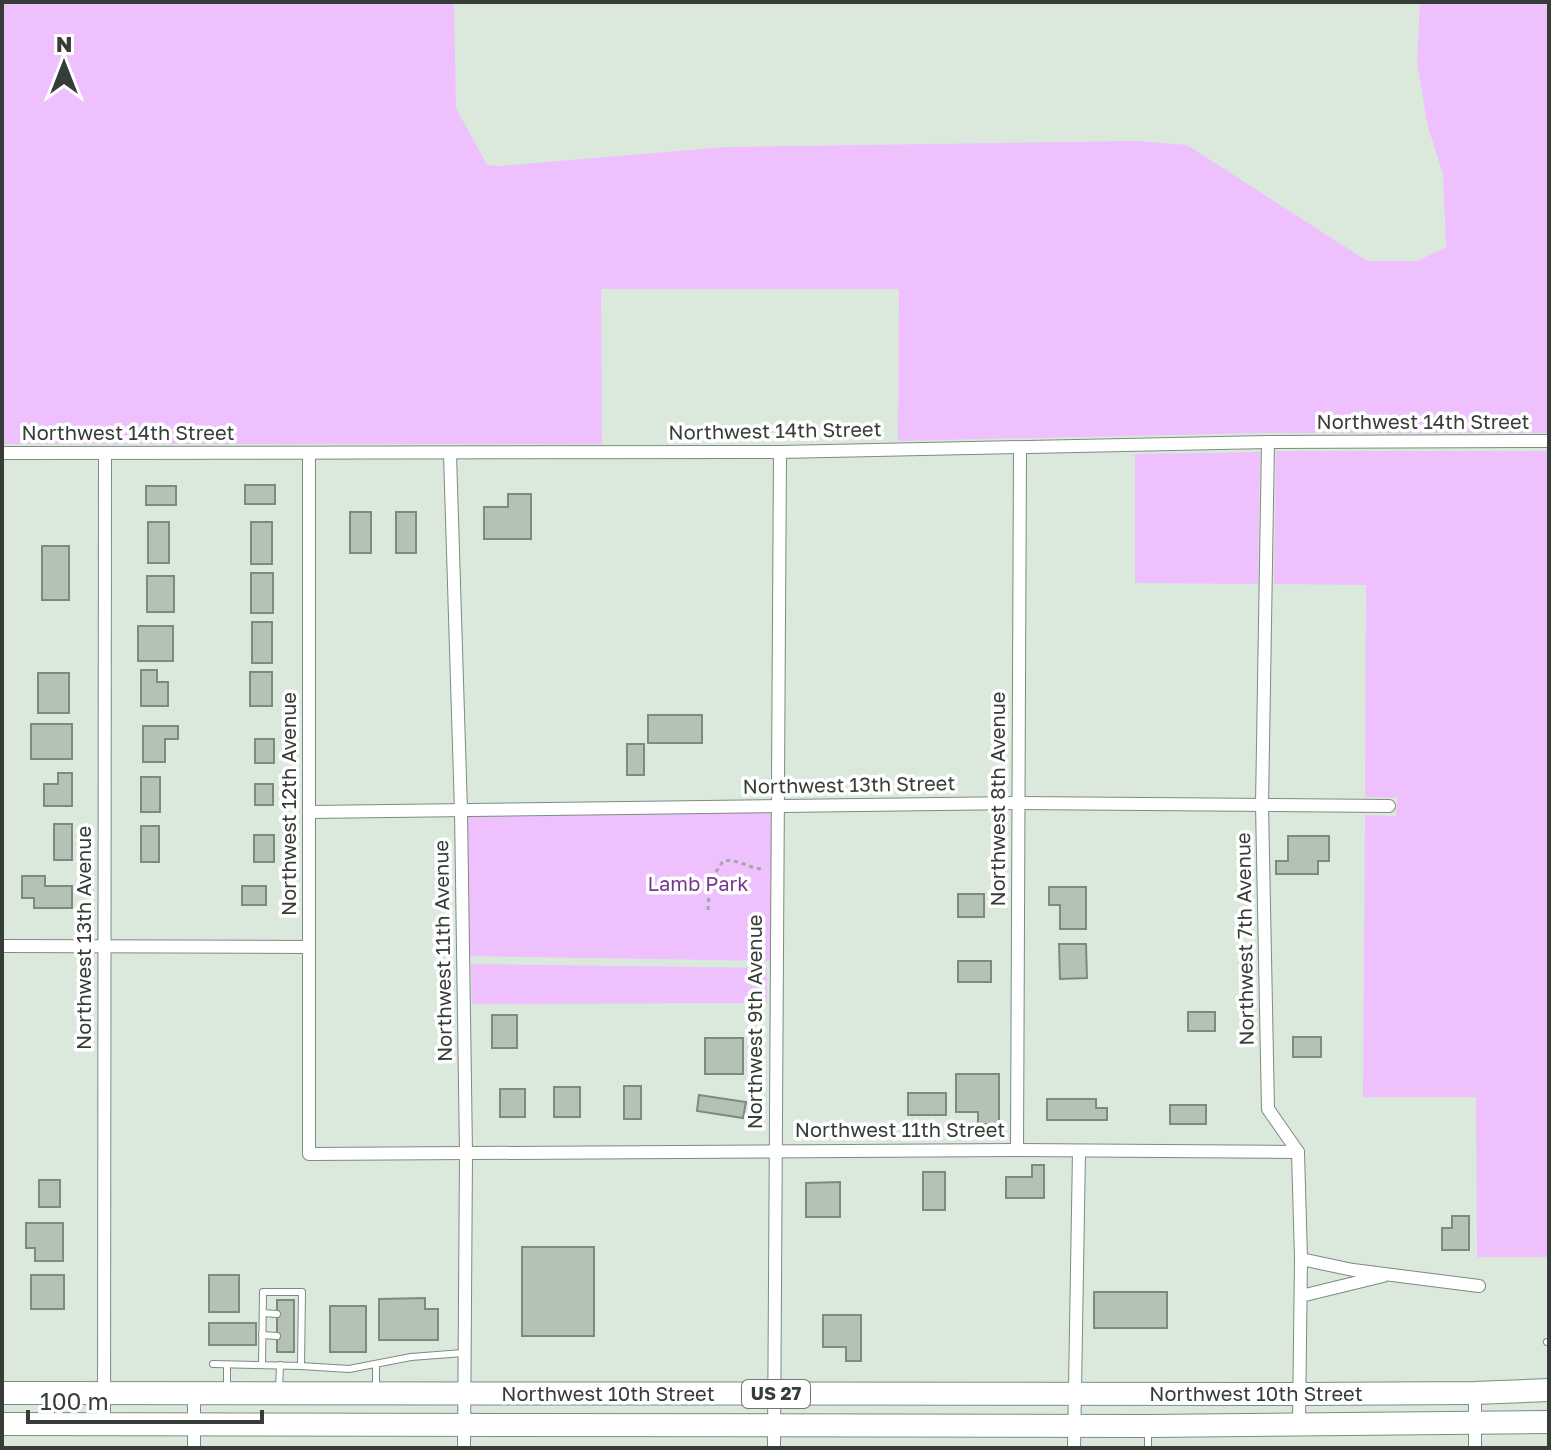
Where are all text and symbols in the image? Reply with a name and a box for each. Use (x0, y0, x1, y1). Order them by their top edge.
north arrow (24, 24, 104, 104)
text: N (56, 30, 72, 57)
street label: Northwest 14th Street (1316, 409, 1530, 433)
street label: Northwest 14th Street (668, 416, 882, 444)
street label: Northwest 14th Street (21, 420, 235, 444)
street label: Northwest 12th Avenue (276, 692, 300, 916)
street label: Northwest 8th Avenue (985, 692, 1009, 906)
street label: Northwest 13th Street (742, 770, 955, 798)
street label: Northwest 13th Avenue (71, 826, 95, 1050)
street label: Northwest 7th Avenue (1230, 832, 1258, 1046)
street label: Northwest 11th Avenue (428, 840, 456, 1062)
park label: Lamb Park (647, 871, 749, 895)
street label: Northwest 9th Avenue (742, 915, 766, 1129)
street label: Northwest 11th Street (795, 1117, 1005, 1141)
scale bar (28, 1374, 262, 1424)
road number: US 27 (742, 1380, 810, 1408)
street label: Northwest 10th Street (501, 1381, 715, 1405)
street label: Northwest 10th Street (1149, 1381, 1363, 1405)
text: 100 m (40, 1386, 109, 1415)

